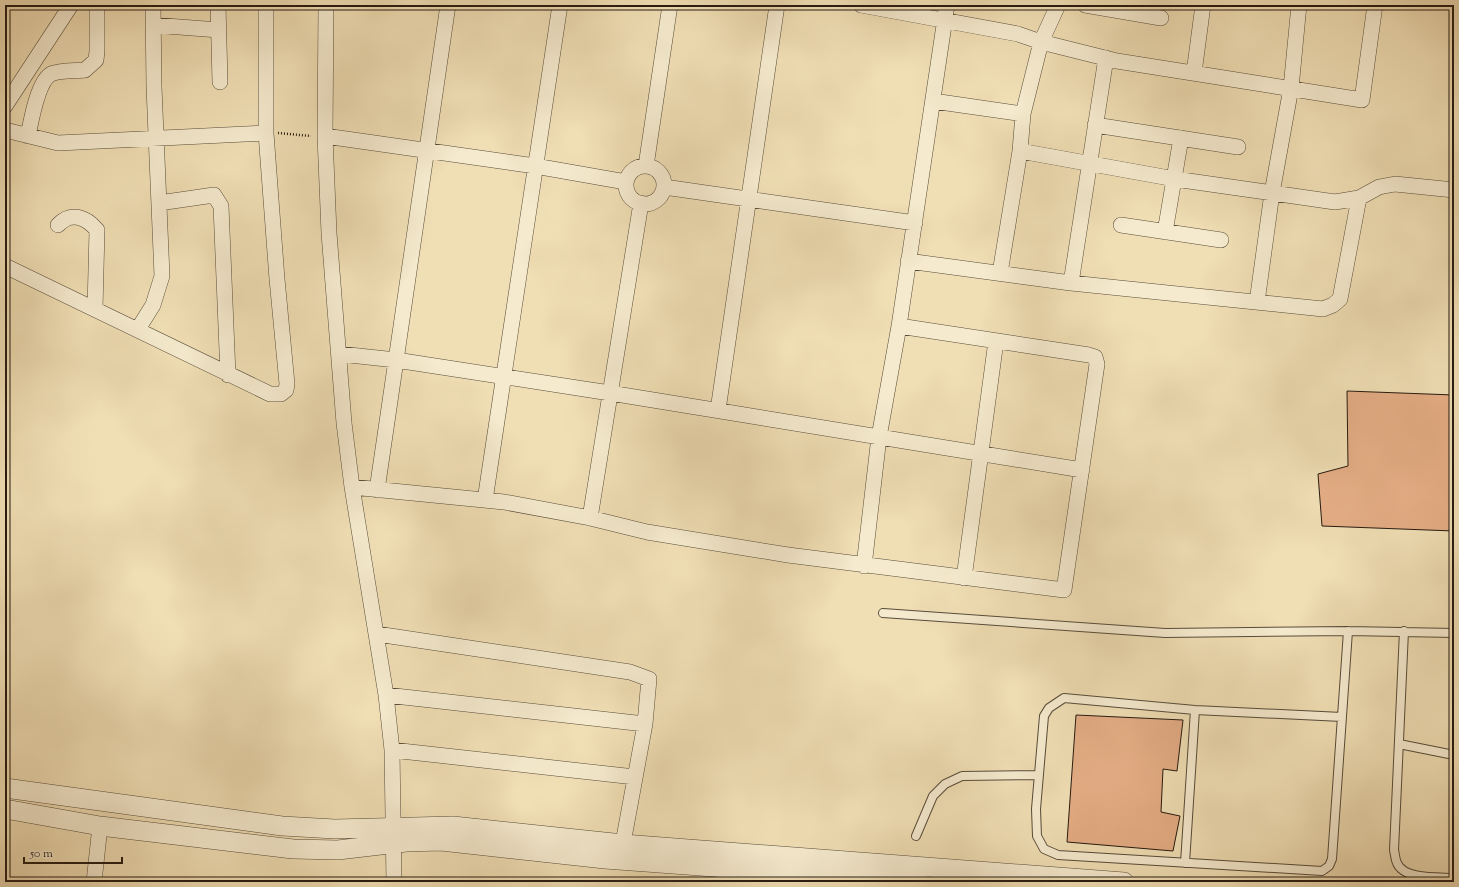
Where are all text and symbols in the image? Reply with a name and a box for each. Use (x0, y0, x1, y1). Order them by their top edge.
scale bar (24, 839, 122, 865)
text: 50 m (29, 845, 53, 863)

